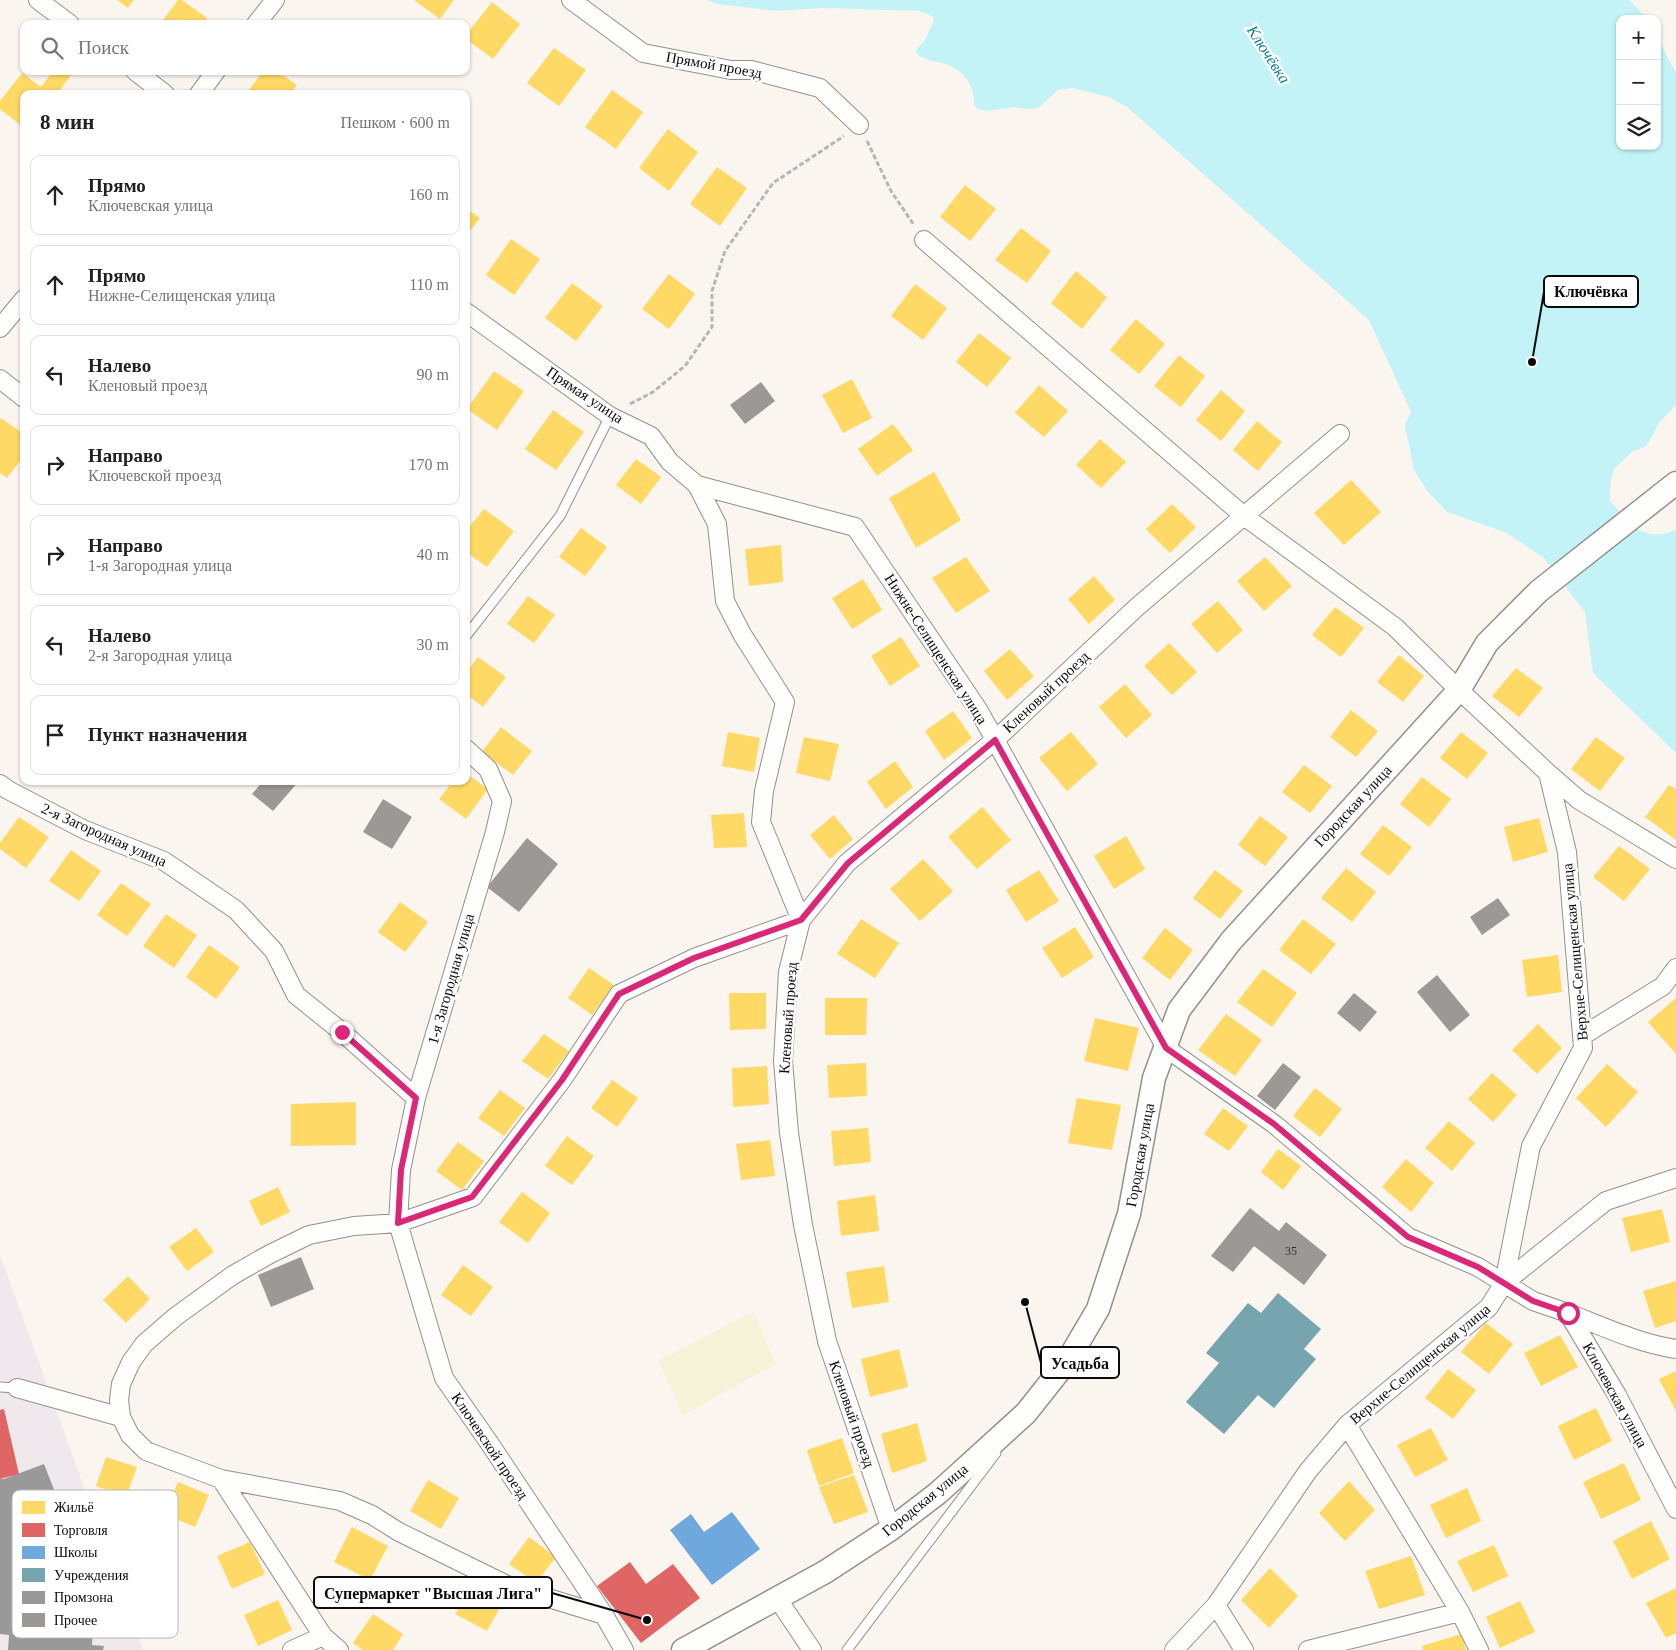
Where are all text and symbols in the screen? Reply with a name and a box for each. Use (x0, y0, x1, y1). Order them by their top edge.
map controls (1616, 15, 1661, 150)
button: + (1616, 15, 1661, 60)
search box (20, 20, 470, 75)
water label: Ключёвка (1243, 21, 1294, 86)
icon: search (38, 34, 66, 62)
text: Поиск (78, 37, 129, 58)
street label: Прямой проезд (665, 49, 764, 81)
button: − (1616, 60, 1661, 105)
button: layers (1616, 105, 1661, 150)
text: 8 мин (40, 110, 94, 134)
text: Пешком · 600 m (340, 114, 450, 131)
text: Прямо (88, 175, 146, 196)
icon: ahead (41, 181, 69, 209)
text: 160 m (409, 186, 449, 203)
text: Ключевская улица (88, 197, 213, 214)
text: Прямо (88, 265, 146, 286)
icon: ahead (41, 271, 69, 299)
text: 110 m (409, 276, 449, 293)
callout: Ключёвка (1544, 276, 1638, 307)
text: Ключёвка (1554, 283, 1628, 300)
text: Нижне-Селищенская улица (88, 287, 275, 304)
text: Налево (88, 355, 151, 376)
icon: left (41, 361, 69, 389)
street label: Прямая улица (544, 363, 627, 427)
text: 90 m (417, 366, 449, 383)
text: Кленовый проезд (88, 377, 207, 394)
text: Направо (88, 445, 163, 466)
icon: right (41, 451, 69, 479)
text: 170 m (409, 456, 449, 473)
text: Ключевской проезд (88, 467, 221, 484)
text: Направо (88, 535, 163, 556)
icon: right (41, 541, 69, 569)
text: 40 m (417, 546, 449, 563)
text: 1-я Загородная улица (88, 557, 232, 574)
street label: Нижне-Селищенская улица (881, 571, 991, 727)
text: Налево (88, 625, 151, 646)
icon: left (41, 631, 69, 659)
text: 30 m (417, 636, 449, 653)
text: 2-я Загородная улица (88, 647, 232, 664)
street label: Кленовый проезд (1000, 648, 1093, 736)
icon: arrive (41, 721, 69, 749)
text: Пункт назначения (88, 724, 247, 745)
street label: Городская улица (1311, 762, 1395, 850)
street label: 2-я Загородная улица (39, 800, 169, 870)
street label: Верхне-Селищенская улица (1559, 862, 1591, 1041)
street label: 1-я Загородная улица (425, 912, 477, 1046)
street label: Кленовый проезд (776, 961, 800, 1074)
route end (331, 1021, 354, 1044)
street label: Городская улица (1123, 1102, 1157, 1208)
house number: 35 (1285, 1244, 1297, 1258)
street label: Верхне-Селищенская улица (1347, 1300, 1494, 1427)
route start (1557, 1302, 1580, 1325)
street label: Ключевская улица (1580, 1340, 1651, 1451)
callout: Усадьба (1041, 1347, 1119, 1378)
text: Усадьба (1051, 1355, 1109, 1372)
street label: Кленовый проезд (826, 1358, 878, 1470)
street label: Ключевской проезд (448, 1390, 532, 1503)
street label: Городская улица (879, 1460, 971, 1539)
legend (12, 1490, 178, 1638)
text: Жильё (54, 1500, 94, 1515)
text: Торговля (54, 1523, 108, 1538)
text: Школы (54, 1545, 98, 1560)
text: Учреждения (54, 1568, 129, 1583)
callout: Супермаркет "Высшая Лига" (314, 1577, 552, 1608)
text: Супермаркет "Высшая Лига" (324, 1585, 542, 1603)
text: Промзона (54, 1590, 114, 1605)
text: Прочее (54, 1613, 97, 1628)

